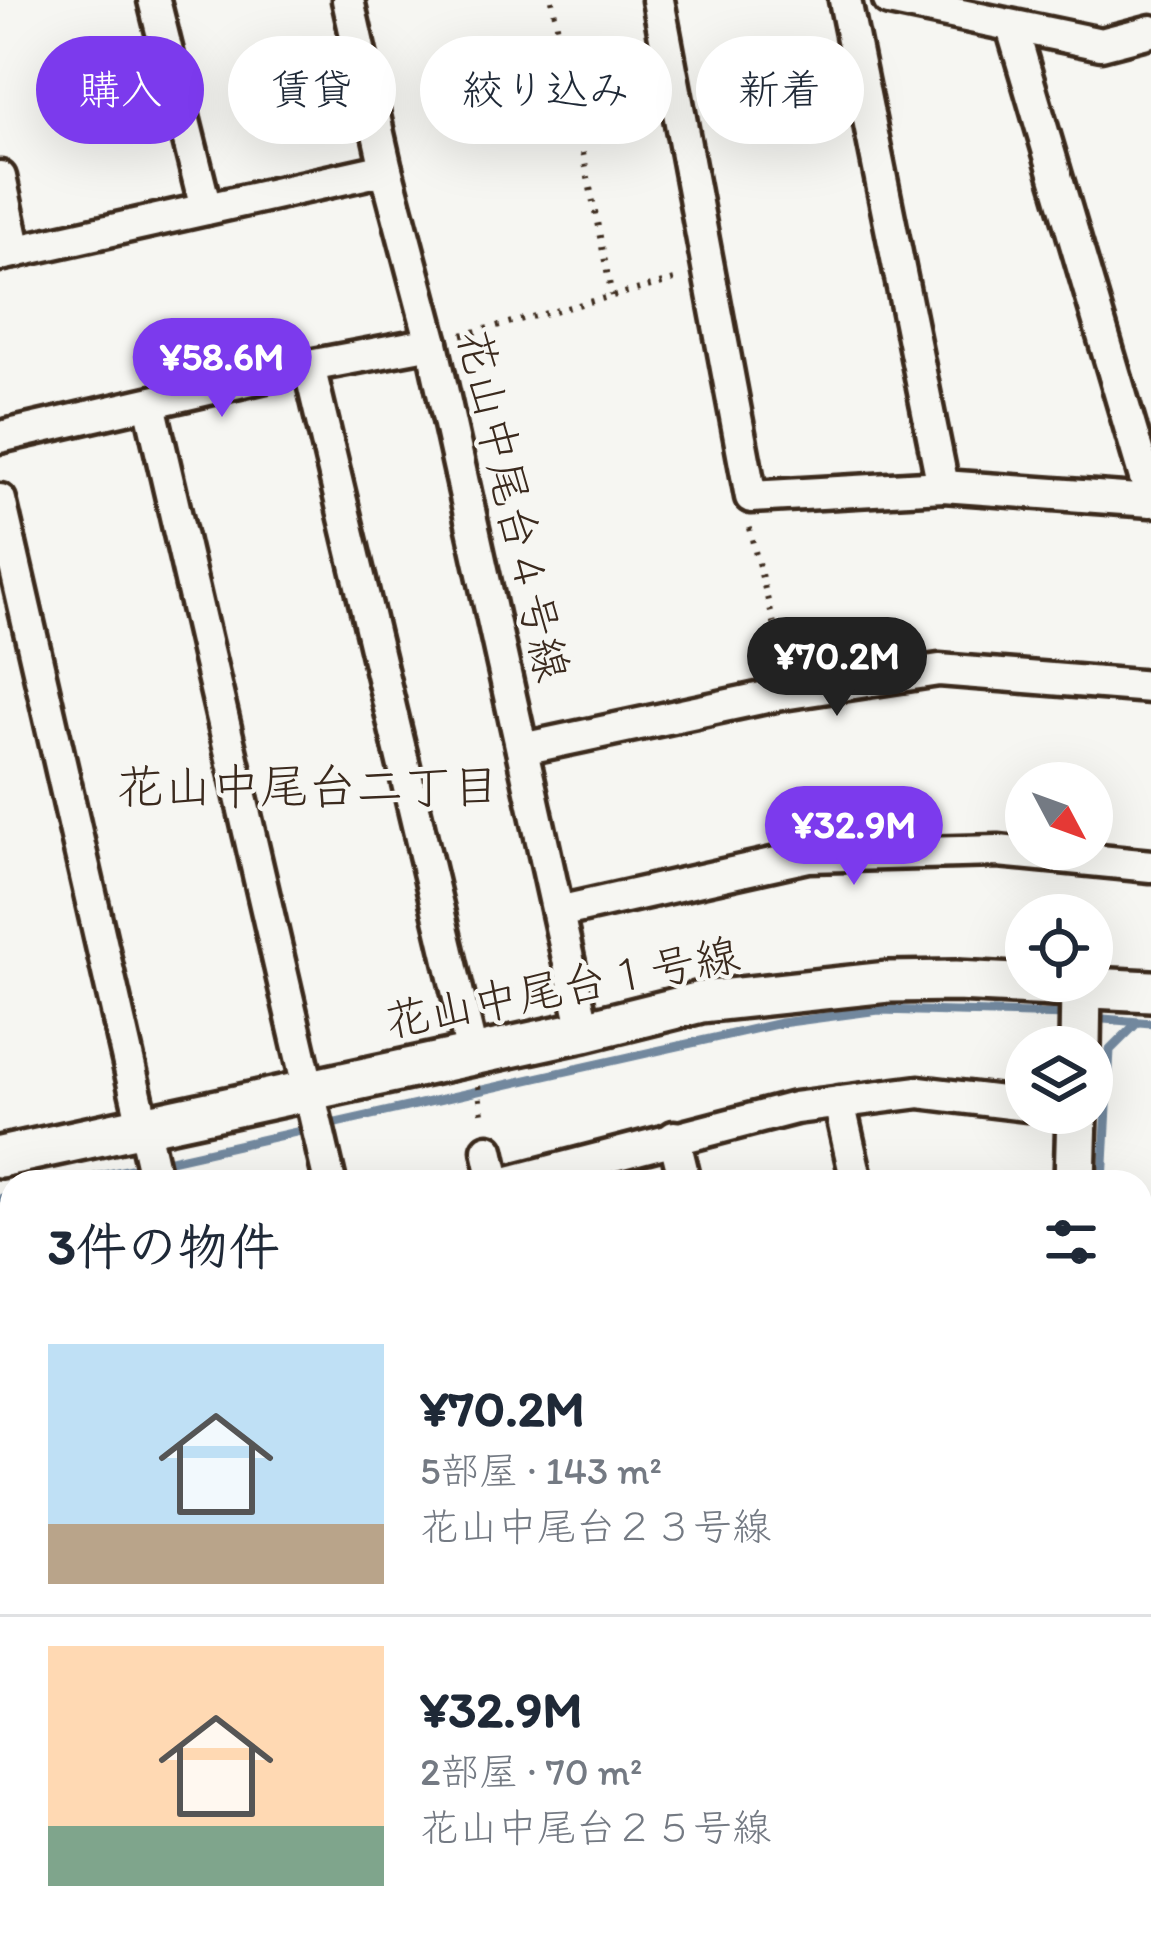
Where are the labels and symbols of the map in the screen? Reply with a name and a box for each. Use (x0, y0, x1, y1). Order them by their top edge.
pin: ¥58.6M (124, 318, 320, 420)
street label: 花山中尾台４号線 (447, 324, 581, 686)
pin: ¥70.2M (739, 617, 935, 719)
district label: 花山中尾台二丁目 (116, 757, 500, 815)
north arrow (1005, 762, 1113, 870)
pin: ¥32.9M (756, 786, 952, 888)
street label: 花山中尾台１号線 (380, 926, 744, 1048)

